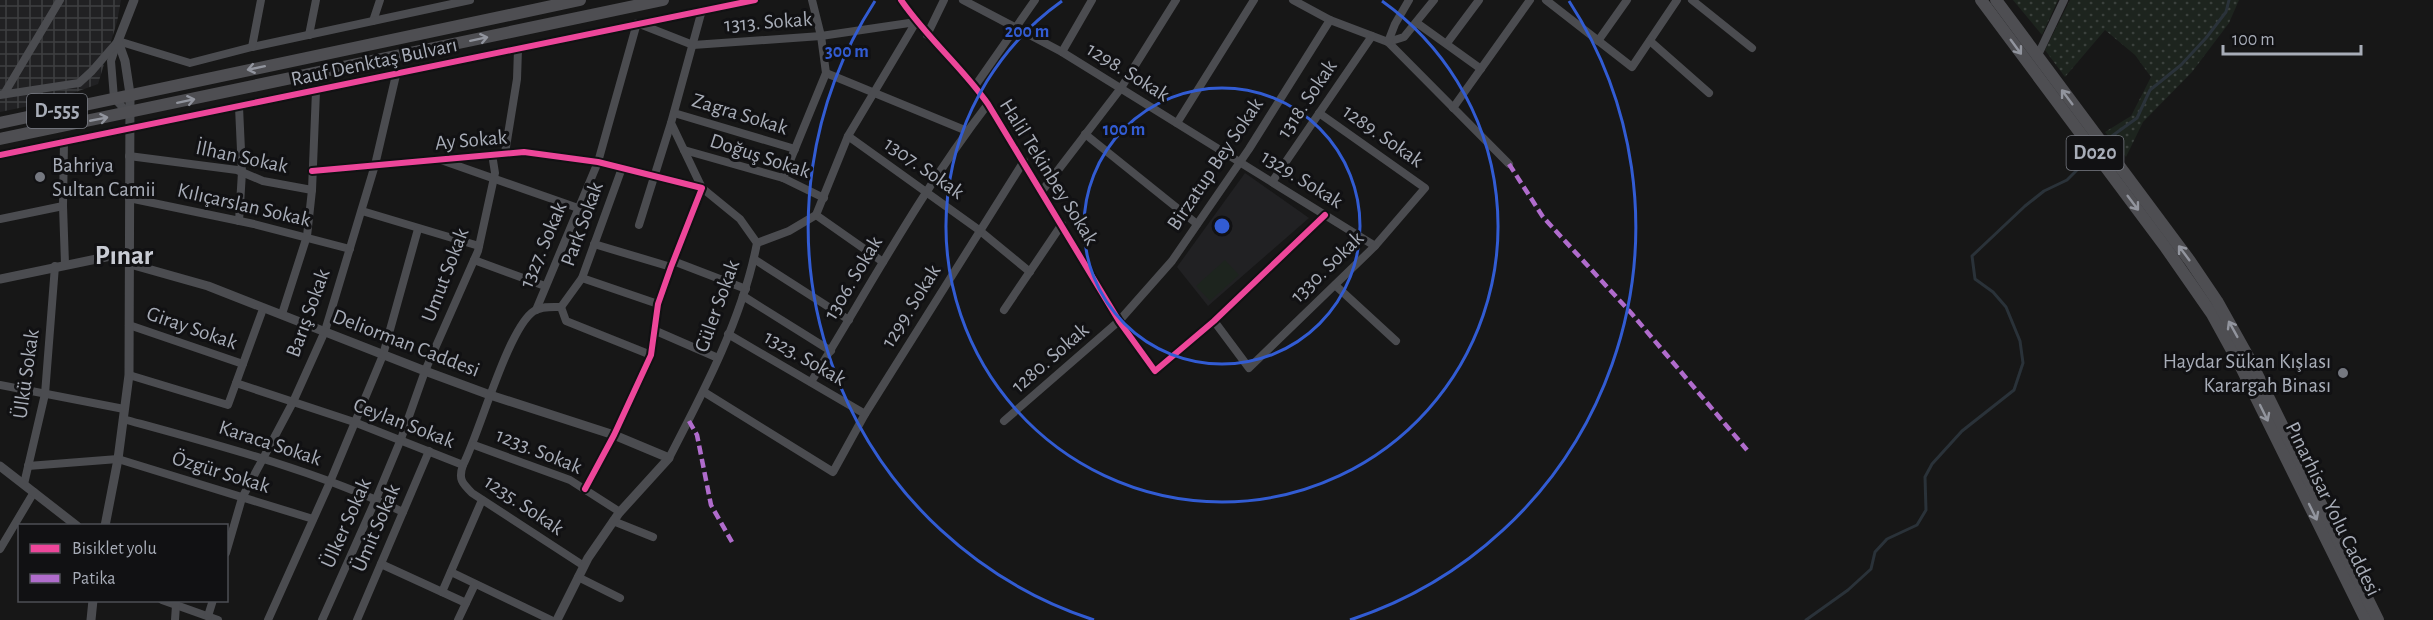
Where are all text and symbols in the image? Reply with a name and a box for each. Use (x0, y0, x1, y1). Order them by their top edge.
street label: 1313. Sokak (723, 8, 813, 36)
scale bar (2223, 18, 2361, 56)
text: 200 m (1005, 23, 1049, 41)
text: 100 m (2232, 31, 2275, 49)
one-way arrow (469, 33, 489, 44)
street label: Rauf Denktaş Bulvarı (289, 34, 459, 90)
street label: 1298. Sokak (1083, 38, 1173, 106)
one-way arrow (2010, 39, 2023, 55)
text: 300 m (825, 43, 869, 61)
street label: 1318. Sokak (1273, 56, 1341, 142)
one-way arrow (247, 63, 266, 74)
street label: Zagra Sokak (690, 89, 791, 139)
one-way arrow (2061, 89, 2073, 105)
road number: D-555 (27, 94, 87, 128)
one-way arrow (176, 94, 195, 106)
street label: Birzatup Bey Sokak (1163, 94, 1267, 234)
street label: Halil Tekinbey Sokak (996, 95, 1103, 249)
street label: 1289. Sokak (1339, 101, 1428, 172)
one-way arrow (88, 113, 108, 124)
text: 100 m (1103, 121, 1145, 139)
street label: Ay Sokak (434, 126, 508, 154)
street label: Doğuş Sokak (707, 130, 813, 182)
street label: 1307. Sokak (880, 133, 968, 203)
street label: İlhan Sokak (194, 136, 291, 177)
road number: D020 (2066, 136, 2124, 170)
street label: 1329. Sokak (1258, 146, 1347, 212)
place label: Bahriya Sultan Camii (52, 155, 156, 200)
marker: Bahriya Sultan Camii (33, 170, 47, 184)
street label: Kılıçarslan Sokak (175, 179, 313, 231)
street label: Park Sokak (557, 179, 607, 269)
one-way arrow (2127, 195, 2139, 211)
street label: 1327. Sokak (516, 199, 571, 291)
centre of rings (1212, 216, 1232, 236)
street label: Umut Sokak (418, 225, 473, 325)
street label: 1330. Sokak (1287, 227, 1368, 307)
street label: 1306. Sokak (820, 232, 886, 323)
district label: Pınar (95, 242, 154, 269)
one-way arrow (2178, 245, 2190, 261)
street label: Güler Sokak (691, 257, 743, 355)
street label: 1299. Sokak (877, 261, 945, 351)
street label: Barış Sokak (282, 266, 334, 360)
street label: Giray Sokak (144, 303, 240, 353)
street label: Deliorman Caddesi (329, 305, 483, 381)
street label: 1280. Sokak (1008, 319, 1093, 397)
one-way arrow (2227, 320, 2238, 338)
street label: 1323. Sokak (761, 326, 850, 390)
street label: Ülkü Sokak (8, 327, 43, 420)
place label: Haydar Sükan Kışlası Karargah Binası (2163, 351, 2331, 396)
marker: Haydar Sükan Kışlası Karargah Binası (2336, 366, 2350, 380)
street label: Ceylan Sokak (351, 394, 458, 452)
one-way arrow (2258, 404, 2270, 422)
street label: Karaca Sokak (216, 417, 324, 470)
street label: Pınarhisar Yolu Caddesi (2282, 419, 2384, 599)
street label: 1233. Sokak (493, 424, 585, 478)
street label: Özgür Sokak (170, 446, 273, 497)
street label: 1235. Sokak (481, 471, 568, 539)
street label: Ülker Sokak (316, 474, 375, 571)
street label: Ümit Sokak (347, 480, 404, 575)
one-way arrow (2308, 503, 2319, 521)
legend (18, 524, 228, 602)
text: Bisiklet yolu (72, 540, 157, 558)
text: Patika (72, 570, 115, 588)

